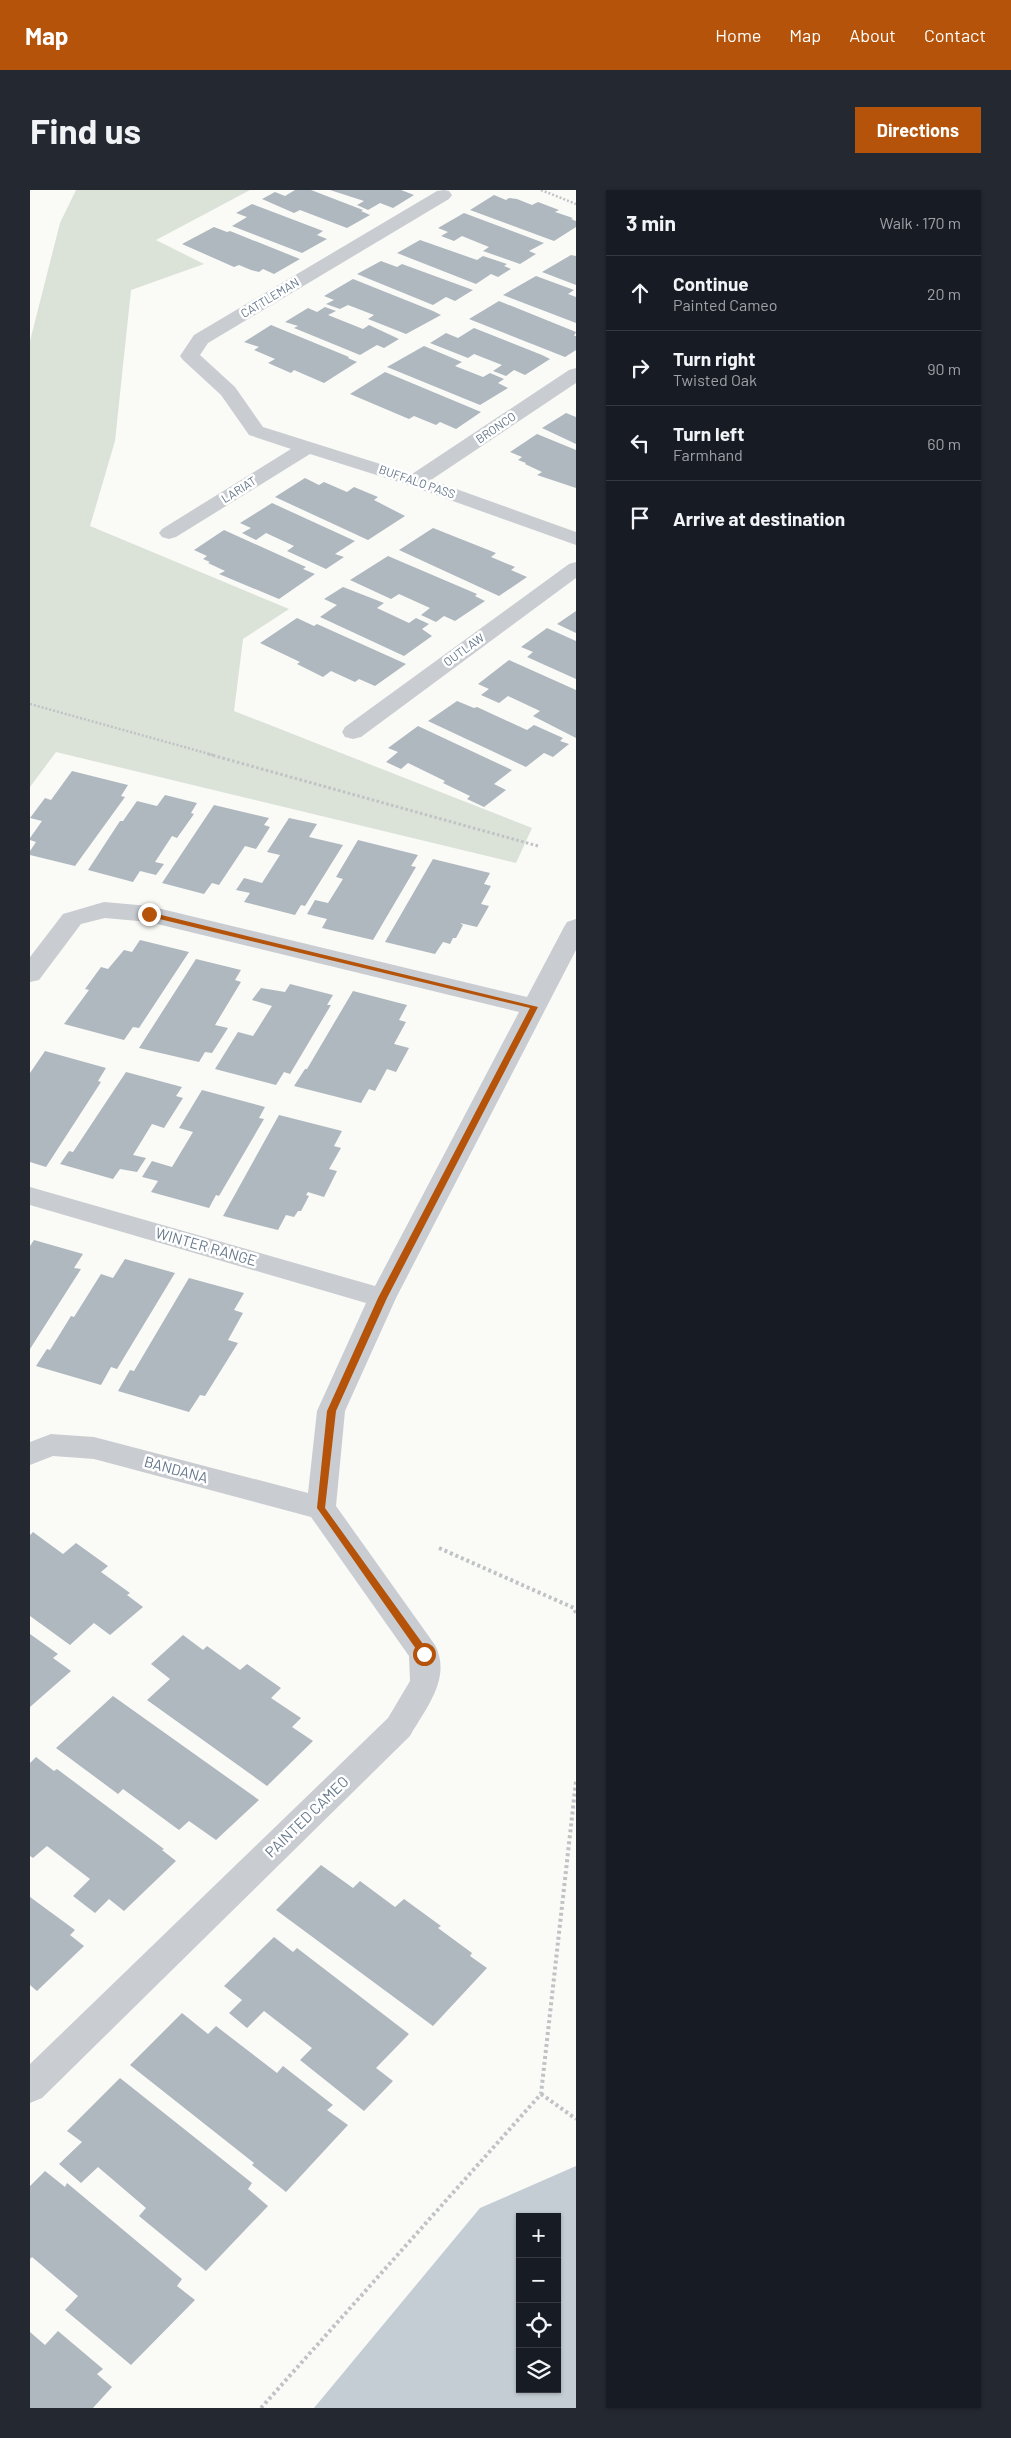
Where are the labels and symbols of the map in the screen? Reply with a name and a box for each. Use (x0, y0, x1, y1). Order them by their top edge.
street label: CATTLEMAN (238, 274, 301, 320)
street label: BRONCO (473, 409, 518, 446)
street label: BUFFALO PASS (377, 461, 457, 501)
street label: LARIAT (218, 473, 259, 505)
street label: OUTLAW (440, 630, 487, 669)
route end (138, 903, 161, 926)
street label: WINTER RANGE (154, 1223, 259, 1269)
street label: BANDANA (142, 1452, 210, 1486)
route start (413, 1643, 436, 1666)
street label: PAINTED CAMEO (261, 1772, 352, 1861)

